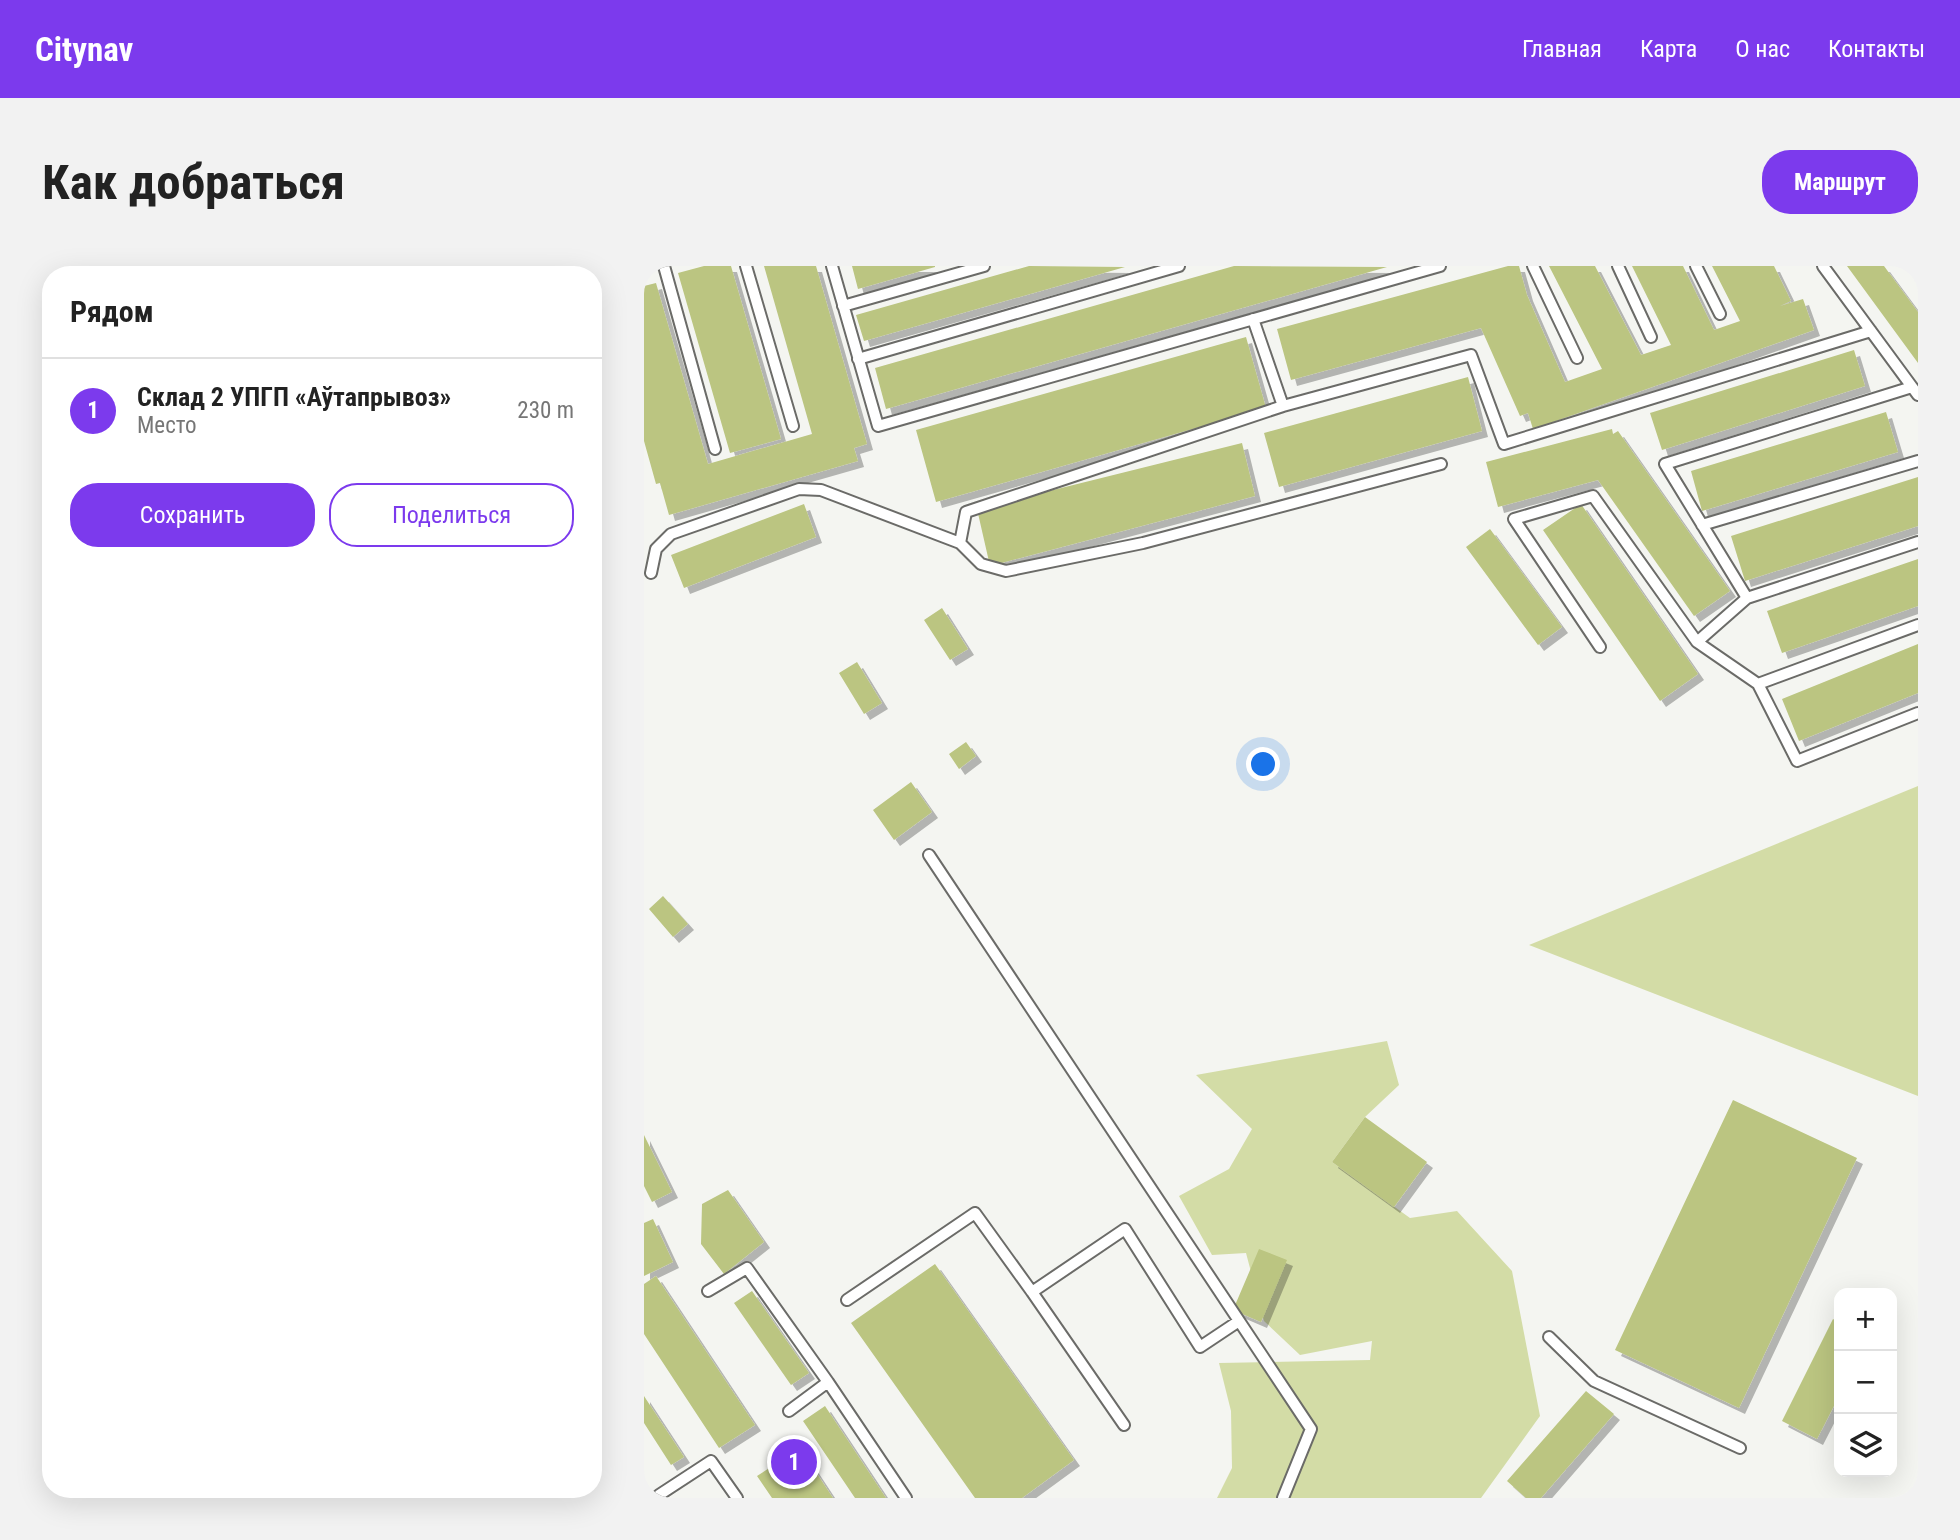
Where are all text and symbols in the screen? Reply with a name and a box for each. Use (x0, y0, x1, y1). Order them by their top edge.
text: Citynav (35, 30, 133, 69)
text: Главная (1522, 35, 1602, 63)
text: Карта (1640, 35, 1697, 63)
text: О нас (1735, 35, 1790, 63)
text: Контакты (1828, 35, 1925, 63)
button: Маршрут (1762, 150, 1918, 214)
text: Как добраться (42, 154, 345, 211)
text: Рядом (70, 294, 154, 329)
text: Склад 2 УПГП «Аўтапрывоз» (137, 382, 451, 412)
text: 1 (87, 397, 99, 424)
text: 230 m (517, 397, 574, 424)
text: Место (137, 412, 197, 439)
button: Сохранить (70, 483, 315, 547)
button: Поделиться (329, 483, 574, 547)
your location (1246, 747, 1280, 781)
map controls (1834, 1288, 1897, 1477)
button: + (1834, 1288, 1897, 1351)
button: − (1834, 1351, 1897, 1414)
button: layers (1834, 1414, 1897, 1477)
pin: 1 (771, 1436, 817, 1488)

